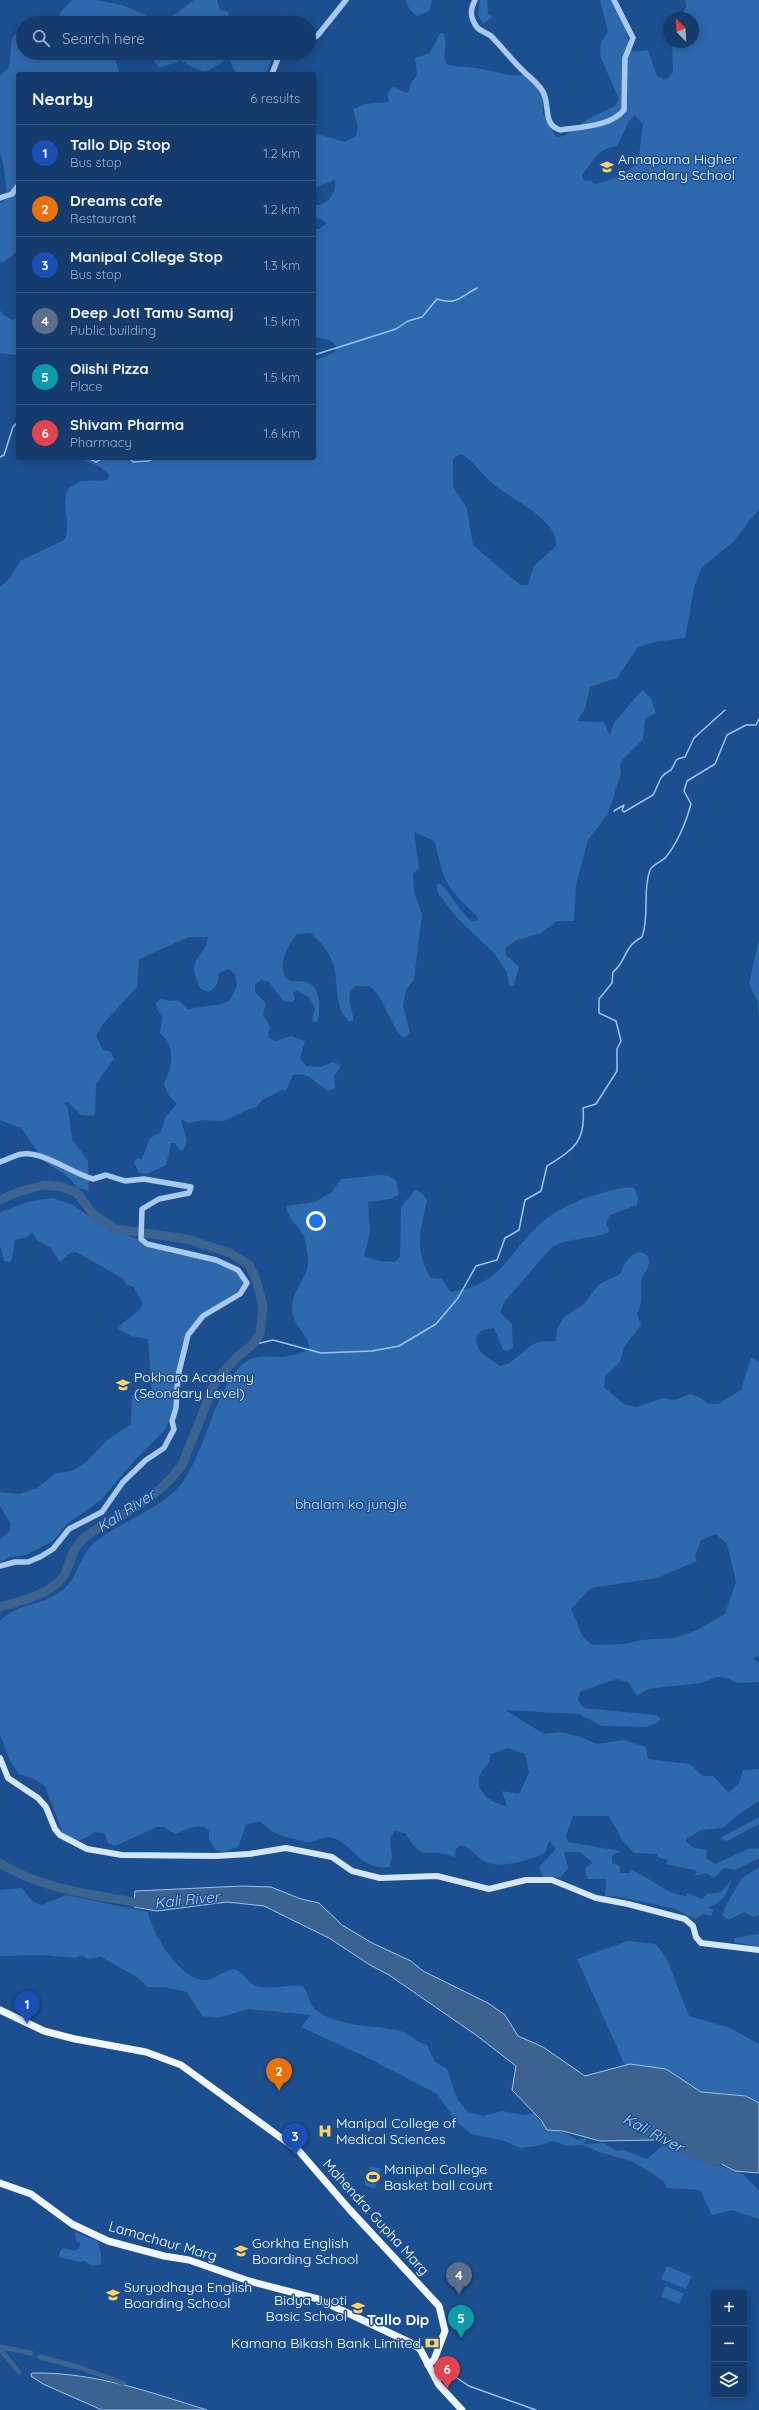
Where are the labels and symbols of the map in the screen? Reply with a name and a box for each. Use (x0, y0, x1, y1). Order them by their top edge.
north arrow (663, 12, 699, 48)
place label: Annapurna Higher Secondary School (618, 150, 738, 184)
school or university icon: Annapurna Higher Secondary School (599, 159, 615, 175)
your location (306, 1211, 326, 1231)
place label: Pokhara Academy (Seondary Level) (134, 1368, 254, 1402)
school or university icon: Pokhara Academy (Seondary Level) (115, 1377, 131, 1393)
water label: Kali River (93, 1484, 160, 1536)
park label: bhalam ko jungle (295, 1495, 407, 1513)
water label: Kali River (153, 1886, 223, 1912)
pin: 1 (14, 1991, 40, 2024)
pin: 2 (266, 2058, 292, 2091)
water label: Kali River (620, 2109, 689, 2157)
place label: Manipal College of Medical Sciences (336, 2114, 457, 2148)
pin: 3 (282, 2123, 308, 2156)
hospital icon: Manipal College of Medical Sciences (317, 2123, 333, 2139)
street label: Mahendra Gupha Marg (319, 2155, 433, 2279)
place label: Manipal College Basket ball court (384, 2160, 493, 2194)
sports icon: Manipal College Basket ball court (365, 2169, 381, 2185)
street label: Lamachaur Marg (107, 2217, 219, 2265)
place label: Gorkha English Boarding School (252, 2234, 358, 2268)
school or university icon: Gorkha English Boarding School (233, 2243, 249, 2259)
pin: 4 (446, 2262, 472, 2295)
place label: Suryodhaya English Boarding School (124, 2278, 252, 2312)
school or university icon: Suryodhaya English Boarding School (105, 2287, 121, 2303)
place label: Bidya Jyoti Basic School (266, 2291, 347, 2325)
school or university icon: Bidya Jyoti Basic School (350, 2300, 366, 2316)
pin: 5 (448, 2305, 474, 2338)
district label: Tallo Dip (367, 2310, 429, 2329)
place label: Kamana Bikash Bank Limited (231, 2334, 421, 2352)
bank icon: Kamana Bikash Bank Limited (424, 2335, 440, 2351)
pin: 6 (434, 2356, 460, 2389)

